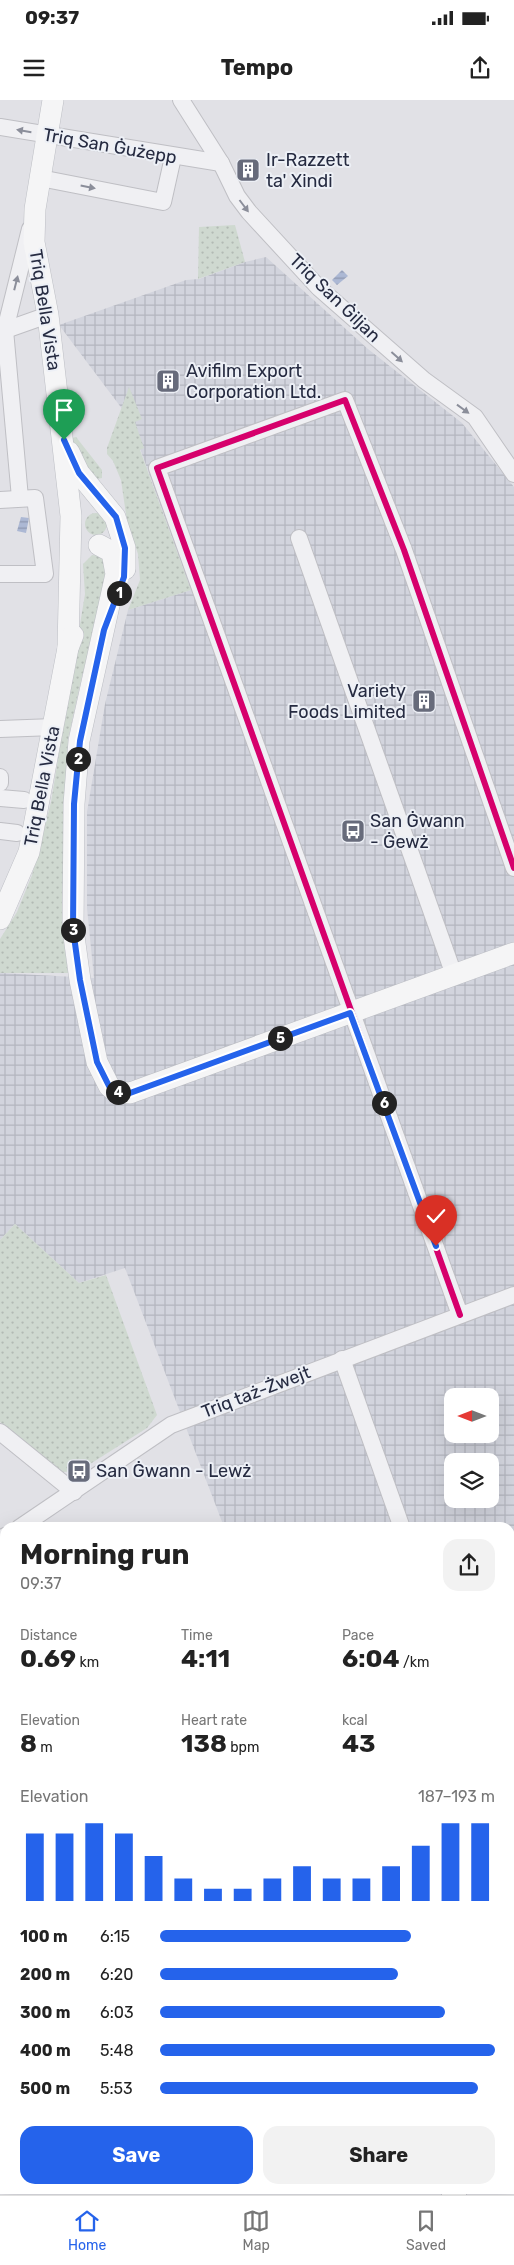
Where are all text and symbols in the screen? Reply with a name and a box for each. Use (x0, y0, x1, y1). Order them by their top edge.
text: 09:37 (25, 6, 79, 29)
icon: menu (20, 54, 48, 82)
text: Tempo (221, 54, 293, 81)
icon: share (466, 54, 494, 82)
street label: Triq San Ġużepp (41, 123, 179, 169)
one-way arrow (15, 126, 31, 134)
place label: Ir-Razzett ta' Xindi (266, 149, 350, 192)
building icon: Ir-Razzett ta' Xindi (235, 157, 261, 183)
one-way arrow (80, 184, 96, 192)
one-way arrow (239, 199, 249, 213)
street label: Triq Bella Vista (25, 248, 65, 372)
street label: Triq San Ġiljan (285, 249, 385, 347)
one-way arrow (13, 276, 21, 291)
one-way arrow (390, 351, 403, 362)
place label: Avifilm Export Corporation Ltd. (186, 360, 321, 403)
building icon: Avifilm Export Corporation Ltd. (155, 368, 181, 394)
pin (43, 389, 85, 440)
icon: arrive (50, 396, 78, 424)
one-way arrow (456, 403, 469, 414)
pin: 1 (106, 580, 132, 606)
text: 1 (116, 585, 123, 602)
place label: Variety Foods Limited (288, 680, 406, 723)
building icon: Variety Foods Limited (411, 688, 437, 714)
street label: Triq Bella Vista (20, 724, 64, 848)
pin: 2 (66, 746, 90, 772)
text: 2 (74, 751, 83, 768)
place label: San Ġwann - Ġewż (370, 810, 465, 853)
bus stop icon: San Ġwann - Ġewż (340, 818, 366, 844)
pin: 3 (60, 918, 86, 942)
text: 3 (69, 922, 78, 939)
pin: 5 (268, 1026, 292, 1050)
text: 5 (276, 1030, 285, 1047)
pin: 4 (106, 1080, 130, 1104)
text: 4 (114, 1084, 123, 1101)
pin: 6 (372, 1090, 396, 1116)
text: 6 (380, 1095, 389, 1112)
pin (415, 1195, 457, 1246)
icon: check (422, 1202, 450, 1230)
street label: Triq taż-Żwejt (198, 1361, 314, 1423)
north arrow (444, 1388, 499, 1442)
map controls (444, 1388, 499, 1508)
button: layers (444, 1453, 499, 1508)
bus stop icon: San Ġwann - Lewż (66, 1458, 92, 1484)
place label: San Ġwann - Lewż (96, 1460, 252, 1482)
text: Morning run (20, 1538, 189, 1571)
button: share (443, 1539, 495, 1591)
text: 09:37 (20, 1574, 62, 1593)
text: Distance (20, 1627, 77, 1644)
text: Time (181, 1627, 213, 1644)
text: Pace (342, 1627, 374, 1644)
text: 0.69 (20, 1644, 76, 1673)
text: 4:11 (181, 1644, 230, 1673)
text: 6:04 (342, 1644, 400, 1673)
text: km (76, 1654, 99, 1671)
text: /km (400, 1654, 430, 1671)
text: Elevation (20, 1712, 80, 1729)
text: Heart rate (181, 1712, 247, 1729)
text: kcal (342, 1712, 368, 1729)
text: 8 (20, 1729, 37, 1758)
text: 138 (181, 1729, 227, 1758)
text: 43 (342, 1729, 376, 1758)
text: m (37, 1739, 53, 1756)
text: bpm (227, 1739, 259, 1756)
text: Elevation (20, 1787, 89, 1806)
text: 187–193 m (418, 1787, 495, 1806)
text: 100 m (20, 1927, 68, 1946)
text: 6:15 (100, 1927, 130, 1946)
text: 200 m (20, 1965, 70, 1984)
text: 6:20 (100, 1965, 133, 1984)
text: 300 m (20, 2003, 70, 2022)
text: 6:03 (100, 2003, 134, 2022)
text: 400 m (20, 2041, 71, 2060)
text: 5:48 (100, 2041, 134, 2060)
text: 500 m (20, 2079, 70, 2098)
text: 5:53 (100, 2079, 133, 2098)
button: Save (20, 2126, 253, 2184)
button: Share (263, 2126, 495, 2184)
tab: Home (68, 2207, 106, 2254)
tab: Map (242, 2207, 270, 2254)
tab: Saved (406, 2207, 446, 2254)

